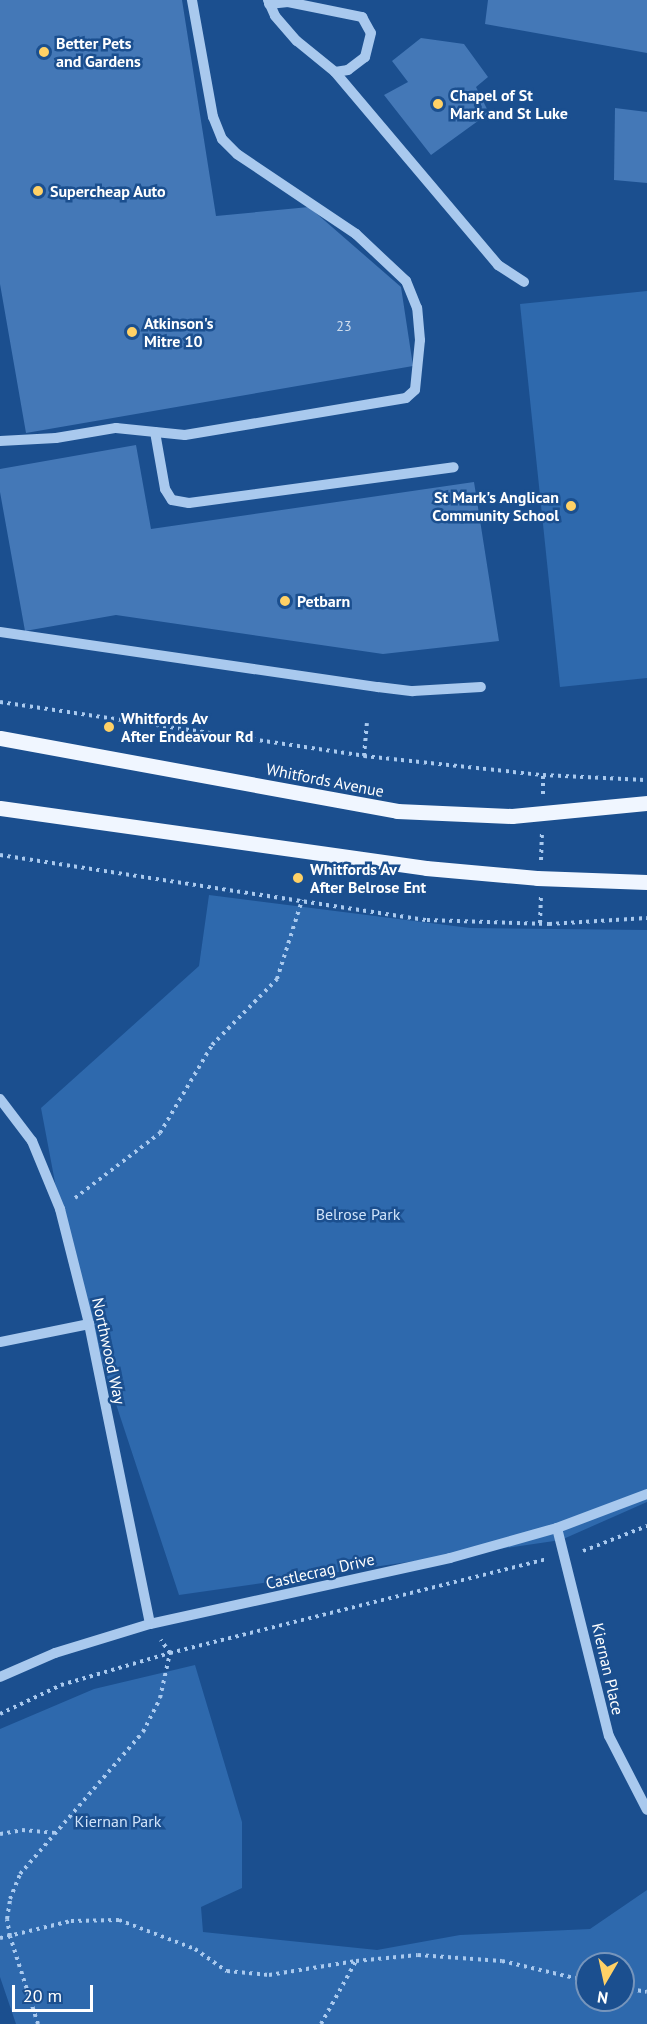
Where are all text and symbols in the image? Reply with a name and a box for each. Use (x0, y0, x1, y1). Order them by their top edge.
place label: Better Pets and Gardens (56, 33, 141, 71)
marker: Better Pets and Gardens (37, 45, 51, 59)
place label: Chapel of St Mark and St Luke (450, 85, 568, 123)
marker: Chapel of St Mark and St Luke (431, 97, 445, 111)
place label: Supercheap Auto (50, 181, 166, 201)
marker: Supercheap Auto (31, 184, 45, 198)
place label: Atkinson's Mitre 10 (144, 313, 213, 351)
house number: 23 (336, 318, 352, 334)
marker: Atkinson's Mitre 10 (125, 325, 139, 339)
place label: St Mark's Anglican Community School (432, 487, 559, 525)
marker: St Mark's Anglican Community School (564, 499, 578, 513)
place label: Petbarn (297, 591, 350, 611)
marker: Petbarn (278, 594, 292, 608)
place label: Whitfords Av After Endeavour Rd (121, 708, 253, 746)
marker: Whitfords Av After Endeavour Rd (102, 720, 116, 734)
street label: Whitfords Avenue (264, 759, 386, 801)
place label: Whitfords Av After Belrose Ent (310, 859, 426, 897)
marker: Whitfords Av After Belrose Ent (291, 871, 305, 885)
park label: Belrose Park (316, 1204, 400, 1224)
street label: Northwood Way (88, 1296, 130, 1406)
street label: Castlecrag Drive (264, 1549, 376, 1593)
street label: Kiernan Place (588, 1621, 628, 1717)
park label: Kiernan Park (75, 1811, 161, 1831)
north arrow (575, 1952, 635, 2012)
scale bar (15, 1973, 96, 2011)
text: 20 m (23, 1984, 62, 2007)
text: N (596, 1987, 609, 2009)

